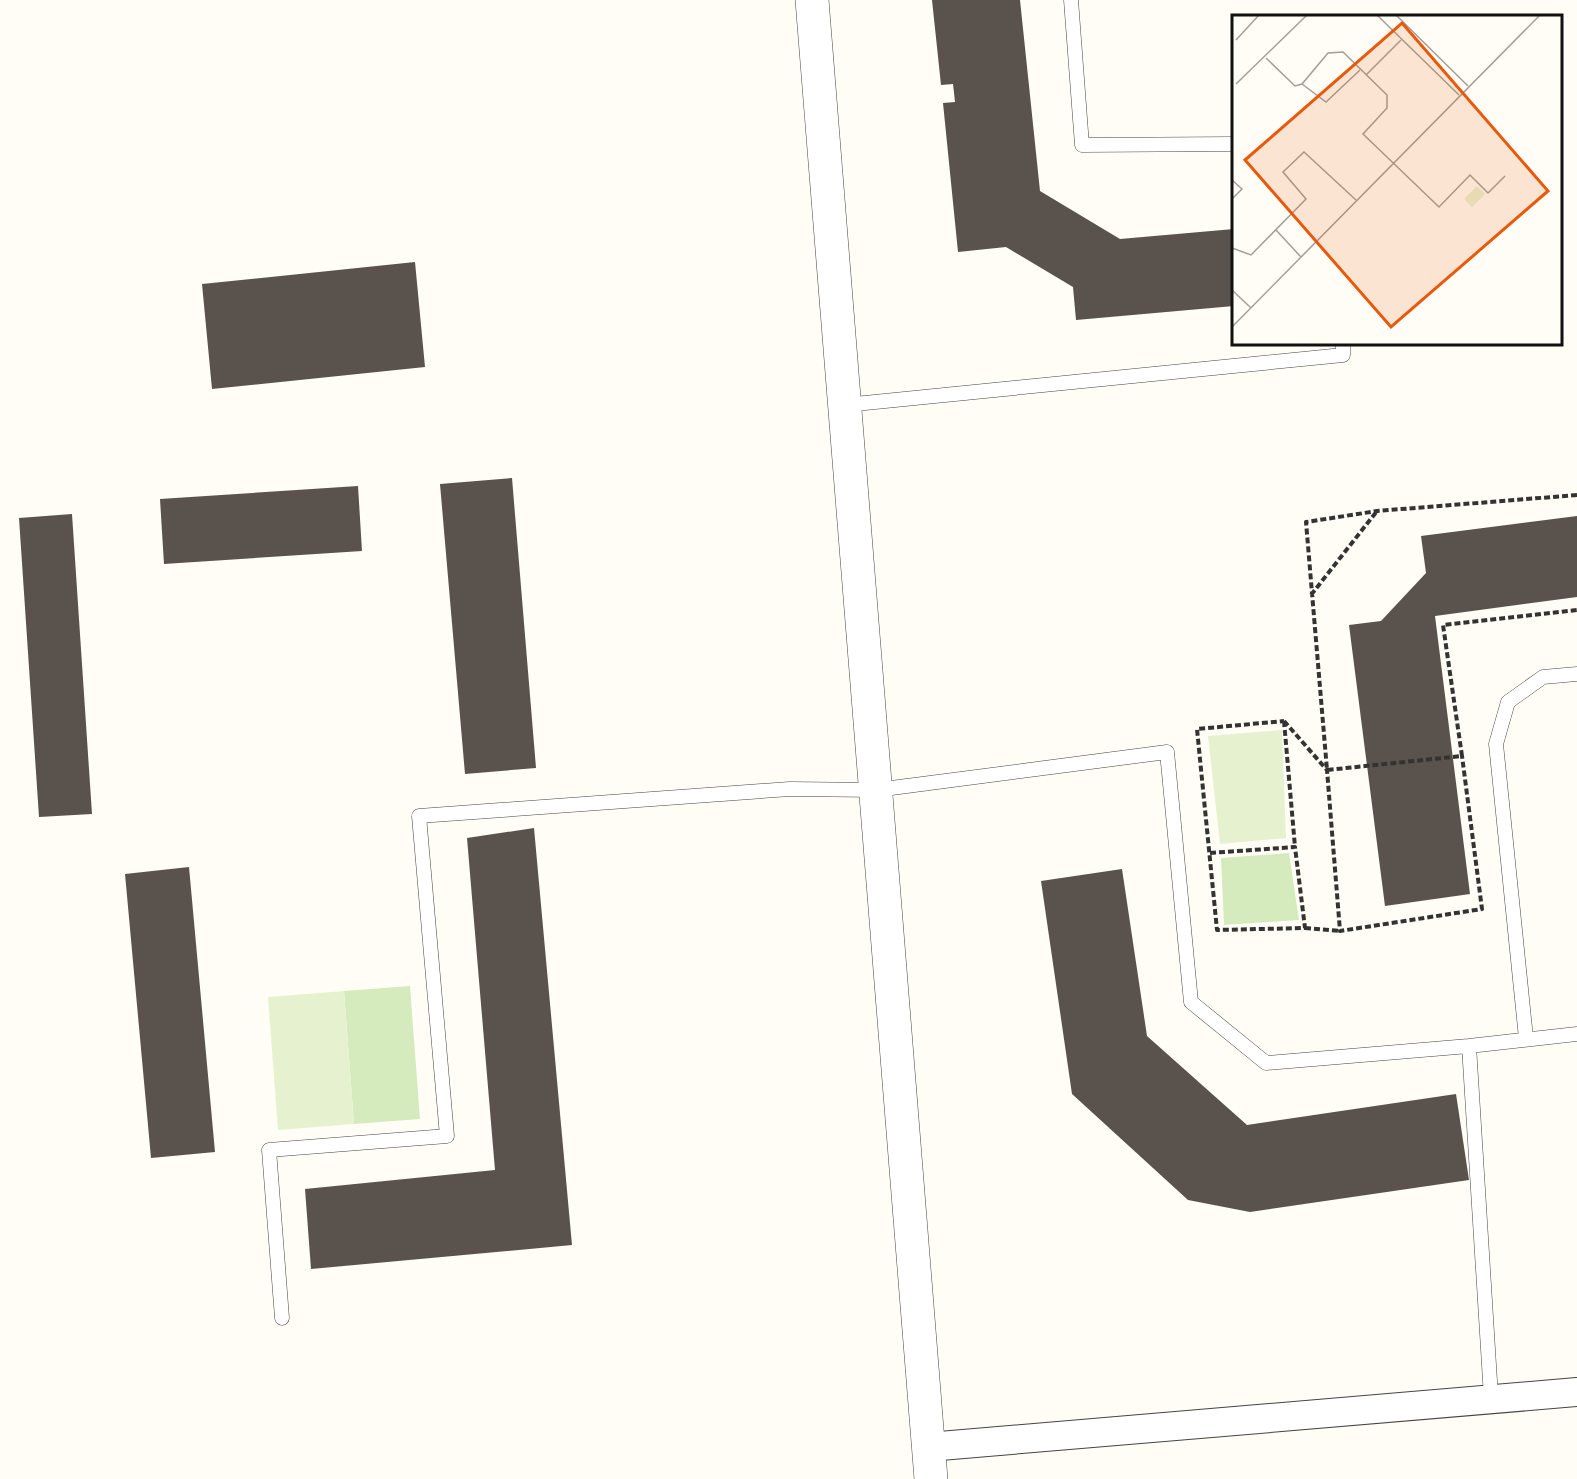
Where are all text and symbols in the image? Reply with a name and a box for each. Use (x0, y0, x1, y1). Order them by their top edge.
inset map (1232, 15, 1562, 345)

